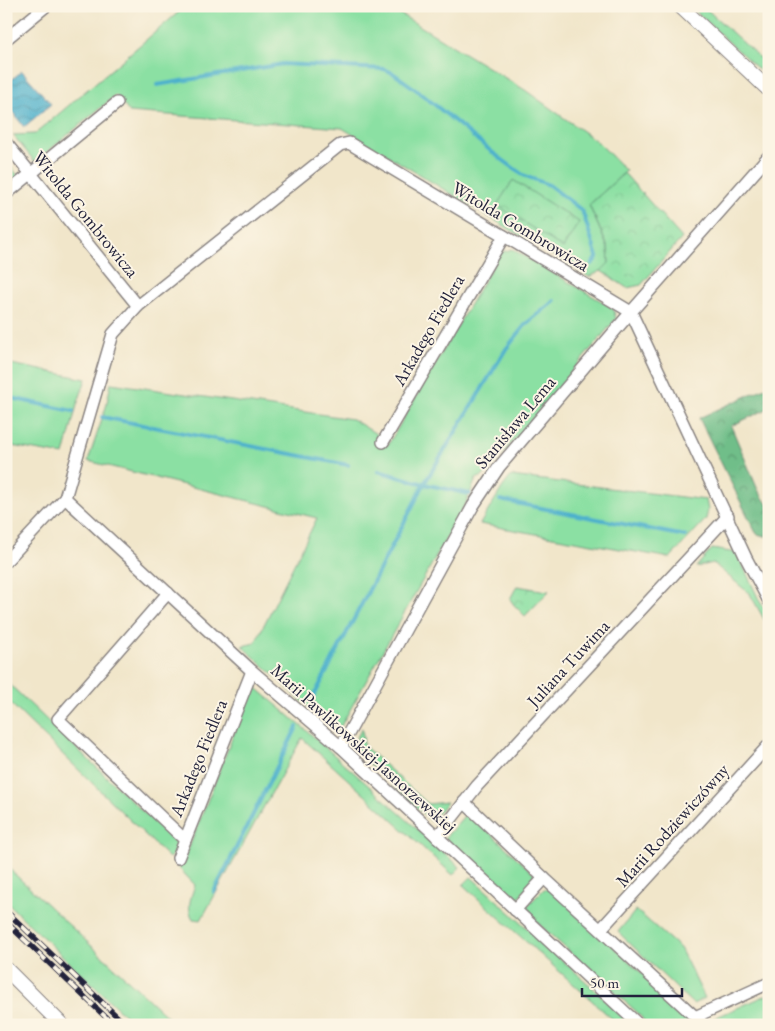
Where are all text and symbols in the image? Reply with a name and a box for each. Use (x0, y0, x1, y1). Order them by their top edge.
street label: Witolda Gombrowicza (28, 146, 145, 283)
street label: Witolda Gombrowicza (448, 176, 595, 277)
street label: Arkadego Fiedlera (386, 270, 470, 391)
street label: Stanisława Lema (469, 370, 561, 473)
street label: Juliana Tuwima (520, 614, 615, 713)
street label: Marii Pawlikowskiej-Jasnorzewskiej (266, 659, 462, 837)
street label: Arkadego Fiedlera (164, 695, 232, 821)
street label: Marii Rodziewiczówny (610, 758, 734, 892)
scale bar (582, 966, 682, 998)
text: 50 m (590, 973, 619, 992)

